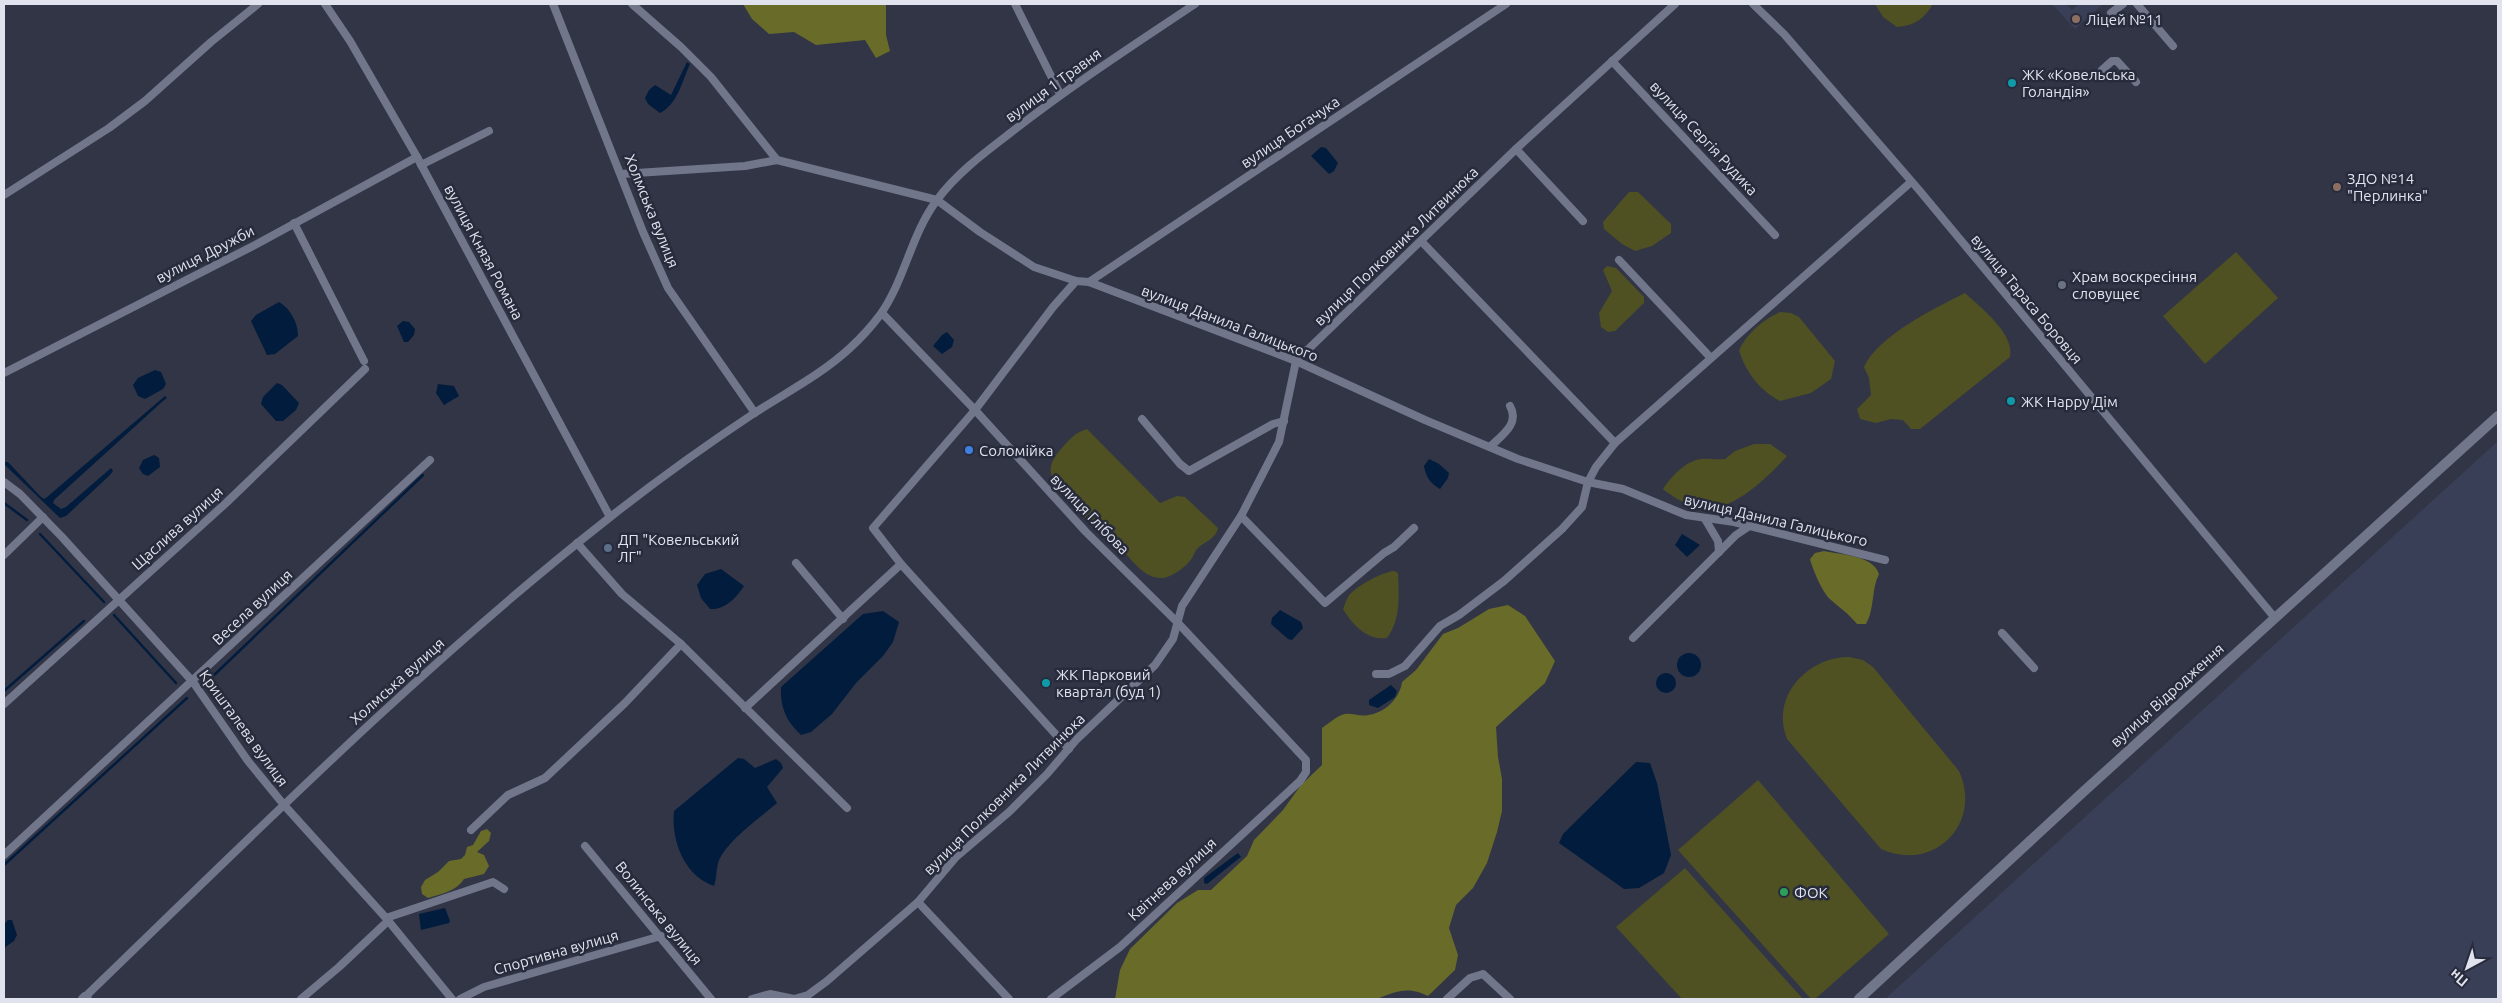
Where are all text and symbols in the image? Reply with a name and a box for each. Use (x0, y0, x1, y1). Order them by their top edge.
place label: Ліцей №11 (2086, 11, 2163, 28)
marker: Ліцей №11 (2070, 13, 2082, 25)
street label: вулиця 1 Травня (1002, 44, 1104, 126)
place label: ЖК «Ковельська Голандія» (2022, 66, 2136, 100)
street label: вулиця Сергія Рудика (1647, 77, 1761, 199)
marker: ЖК «Ковельська Голандія» (2006, 77, 2018, 89)
street label: вулиця Богачука (1237, 93, 1343, 171)
street label: Холмська вулиця (621, 152, 683, 270)
street label: вулиця Полковника Литвинюка (1311, 163, 1481, 329)
place label: ЗДО №14 "Перлинка" (2347, 170, 2428, 204)
marker: ЗДО №14 "Перлинка" (2331, 181, 2343, 193)
street label: вулиця Князя Романа (441, 182, 527, 322)
street label: вулиця Дружби (153, 222, 257, 286)
street label: вулиця Тараса Боровця (1968, 231, 2086, 367)
place label: Храм воскресіння словущеє (2072, 268, 2197, 302)
marker: Храм воскресіння словущеє (2056, 279, 2068, 291)
street label: вулиця Данила Галицького (1139, 281, 1321, 365)
place label: ЖК Happy Дім (2021, 393, 2118, 410)
marker: ЖК Happy Дім (2005, 395, 2017, 407)
place label: Соломійка (979, 442, 1053, 459)
marker: Соломійка (963, 444, 975, 456)
street label: вулиця Глібова (1047, 470, 1133, 558)
street label: Щаслива вулиця (128, 483, 226, 573)
street label: вулиця Данила Галицького (1683, 491, 1869, 549)
place label: ДП "Ковельський ЛГ" (618, 531, 739, 565)
marker: ДП "Ковельський ЛГ" (602, 542, 614, 554)
street label: Весела вулиця (209, 566, 295, 648)
street label: Холмська вулиця (346, 634, 448, 728)
street label: вулиця Відродження (2107, 640, 2227, 750)
place label: ЖК Парковий квартал (буд 1) (1056, 666, 1161, 700)
street label: Кришталева вулиця (196, 667, 292, 789)
marker: ЖК Парковий квартал (буд 1) (1040, 677, 1052, 689)
street label: вулиця Полковника Литвинюка (920, 710, 1088, 878)
street label: Квітнева вулиця (1125, 834, 1219, 924)
street label: Волинська вулиця (612, 858, 706, 968)
place label: ФОК (1794, 884, 1828, 901)
marker: ФОК (1778, 886, 1790, 898)
street label: Спортивна вулиця (492, 926, 620, 978)
north arrow (2442, 943, 2492, 993)
text: Пн (2446, 966, 2471, 990)

